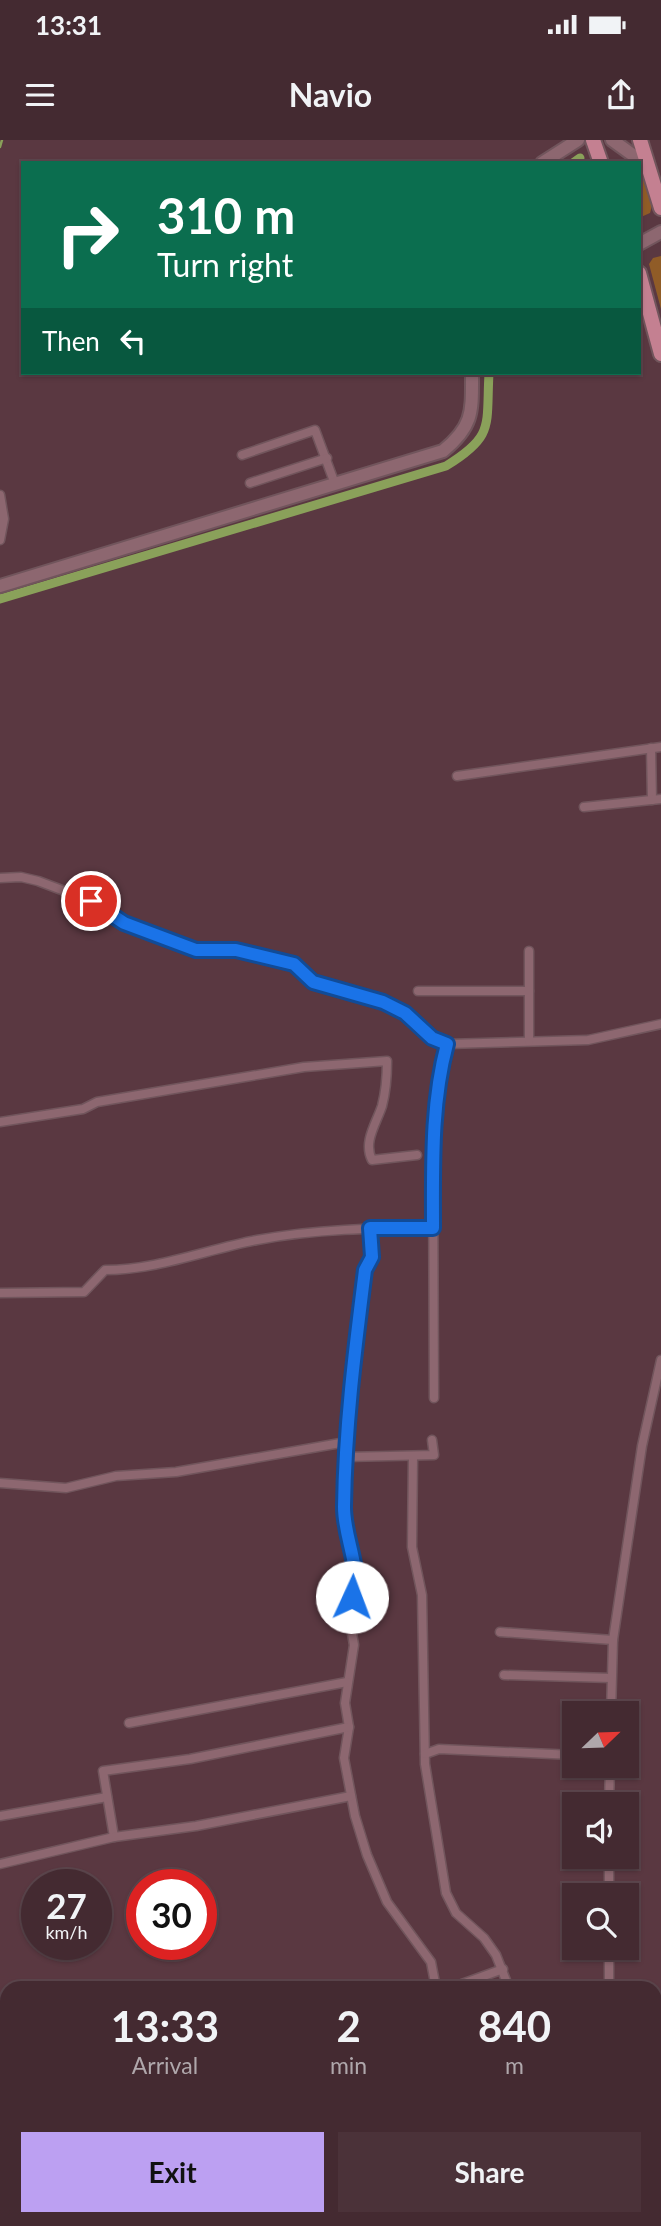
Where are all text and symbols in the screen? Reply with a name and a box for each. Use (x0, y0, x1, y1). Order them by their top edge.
text: 13:31 (35, 9, 102, 41)
text: Navio (289, 75, 372, 114)
icon: menu (21, 76, 59, 114)
icon: share (602, 76, 640, 114)
text: 310 m (157, 186, 295, 244)
icon: right (42, 189, 133, 280)
text: Turn right (157, 245, 293, 284)
icon: left (114, 322, 152, 360)
text: Then (42, 325, 100, 357)
pin (61, 871, 121, 931)
icon: arrive (72, 882, 110, 920)
position arrow (315, 1560, 389, 1634)
north arrow (562, 1701, 639, 1778)
map controls (562, 1701, 639, 1960)
button: sound (562, 1792, 639, 1869)
speed limit sign: 30 (126, 1869, 217, 1960)
button: search (562, 1883, 639, 1960)
text: 27 (46, 1884, 87, 1926)
text: km/h (45, 1921, 88, 1943)
text: 13:33 (111, 2001, 219, 2051)
text: 2 (336, 2001, 361, 2051)
text: 840 (478, 2001, 551, 2051)
text: Arrival (132, 2051, 198, 2079)
text: min (330, 2051, 367, 2079)
text: m (505, 2051, 524, 2079)
button: Exit (21, 2132, 324, 2212)
button: Share (338, 2132, 641, 2212)

